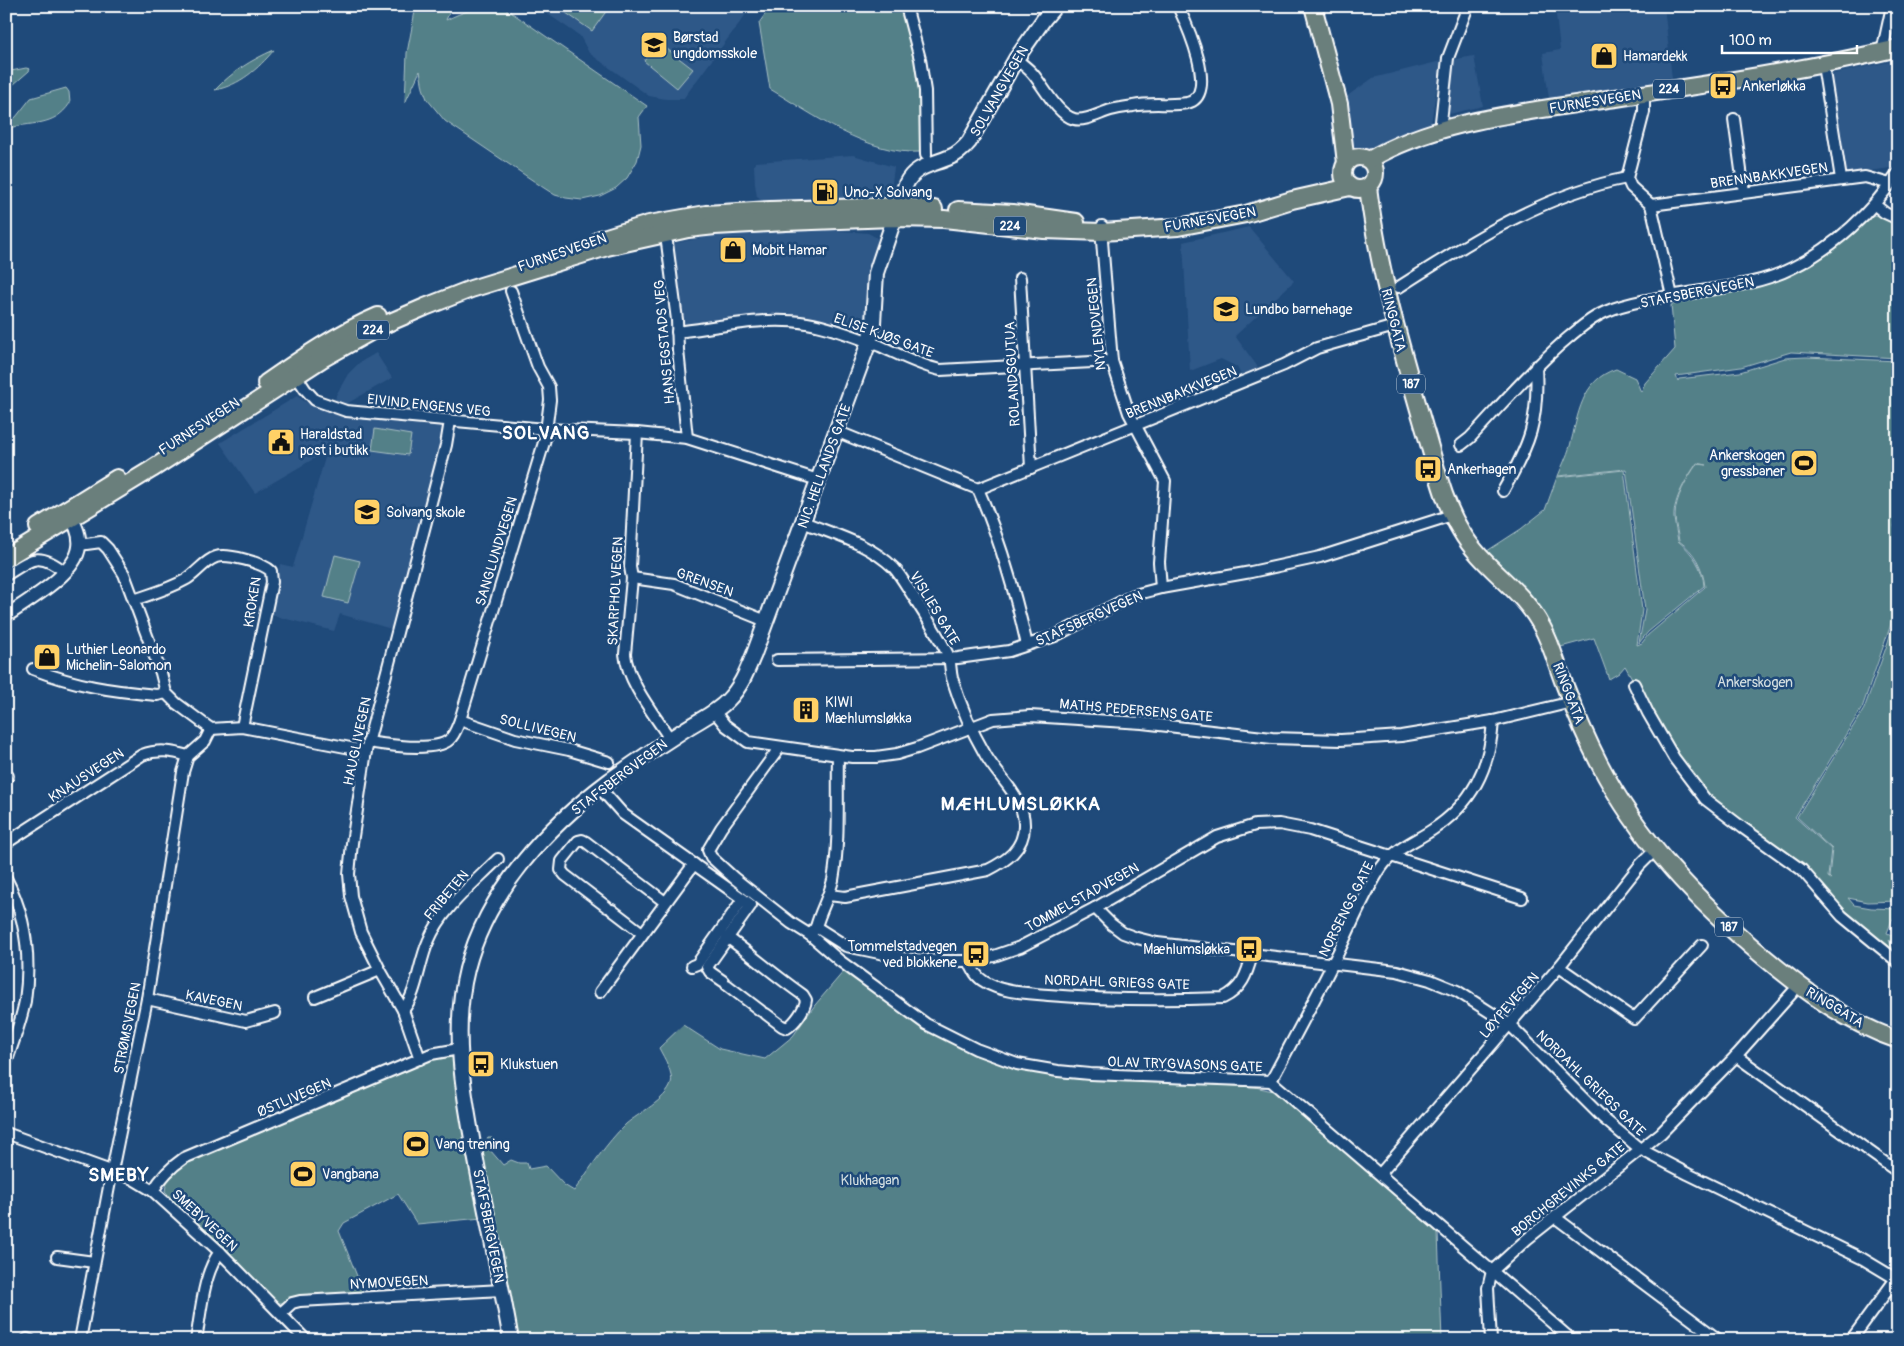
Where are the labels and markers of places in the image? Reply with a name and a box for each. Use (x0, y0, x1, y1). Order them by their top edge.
place label: Børstad ungdomsskole (673, 29, 757, 62)
school or university icon: Børstad ungdomsskole (639, 30, 669, 60)
shop icon: Hamardekk (1589, 41, 1619, 71)
place label: Hamardekk (1623, 48, 1688, 65)
bus stop icon: Ankerløkka (1708, 71, 1738, 101)
place label: Ankerløkka (1742, 78, 1806, 95)
fuel station icon: Uno-X Solvang (810, 177, 840, 207)
place label: Uno-X Solvang (844, 184, 932, 201)
shop icon: Mobit Hamar (718, 235, 748, 265)
place label: Mobit Hamar (752, 242, 827, 259)
school or university icon: Lundbo barnehage (1211, 294, 1241, 324)
place label: Lundbo barnehage (1245, 301, 1352, 318)
place label: Haraldstad post i butikk (300, 426, 368, 459)
public building icon: Haraldstad post i butikk (266, 427, 296, 457)
place label: Ankerskogen gressbaner (1709, 447, 1785, 480)
sports icon: Ankerskogen gressbaner (1789, 448, 1819, 478)
bus stop icon: Ankerhagen (1413, 454, 1443, 484)
place label: Ankerhagen (1447, 461, 1516, 478)
school or university icon: Solvang skole (352, 497, 382, 527)
place label: Solvang skole (386, 504, 465, 521)
place label: Luthier Leonardo Michelin-Salomon (66, 641, 172, 674)
shop icon: Luthier Leonardo Michelin-Salomon (32, 642, 62, 672)
place label: KIWI Mæhlumsløkka (825, 694, 912, 727)
building icon: KIWI Mæhlumsløkka (791, 695, 821, 725)
bus stop icon: Mæhlumsløkka (1234, 934, 1264, 964)
place label: Tommelstadvegen ved blokkene (848, 938, 957, 971)
bus stop icon: Tommelstadvegen ved blokkene (961, 939, 991, 969)
place label: Mæhlumsløkka (1143, 941, 1230, 958)
bus stop icon: Klukstuen (466, 1049, 496, 1079)
place label: Klukstuen (500, 1056, 558, 1073)
sports icon: Vang trening (401, 1129, 431, 1159)
place label: Vang trening (435, 1136, 510, 1153)
sports icon: Vangbana (288, 1159, 318, 1189)
place label: Vangbana (322, 1166, 379, 1183)

